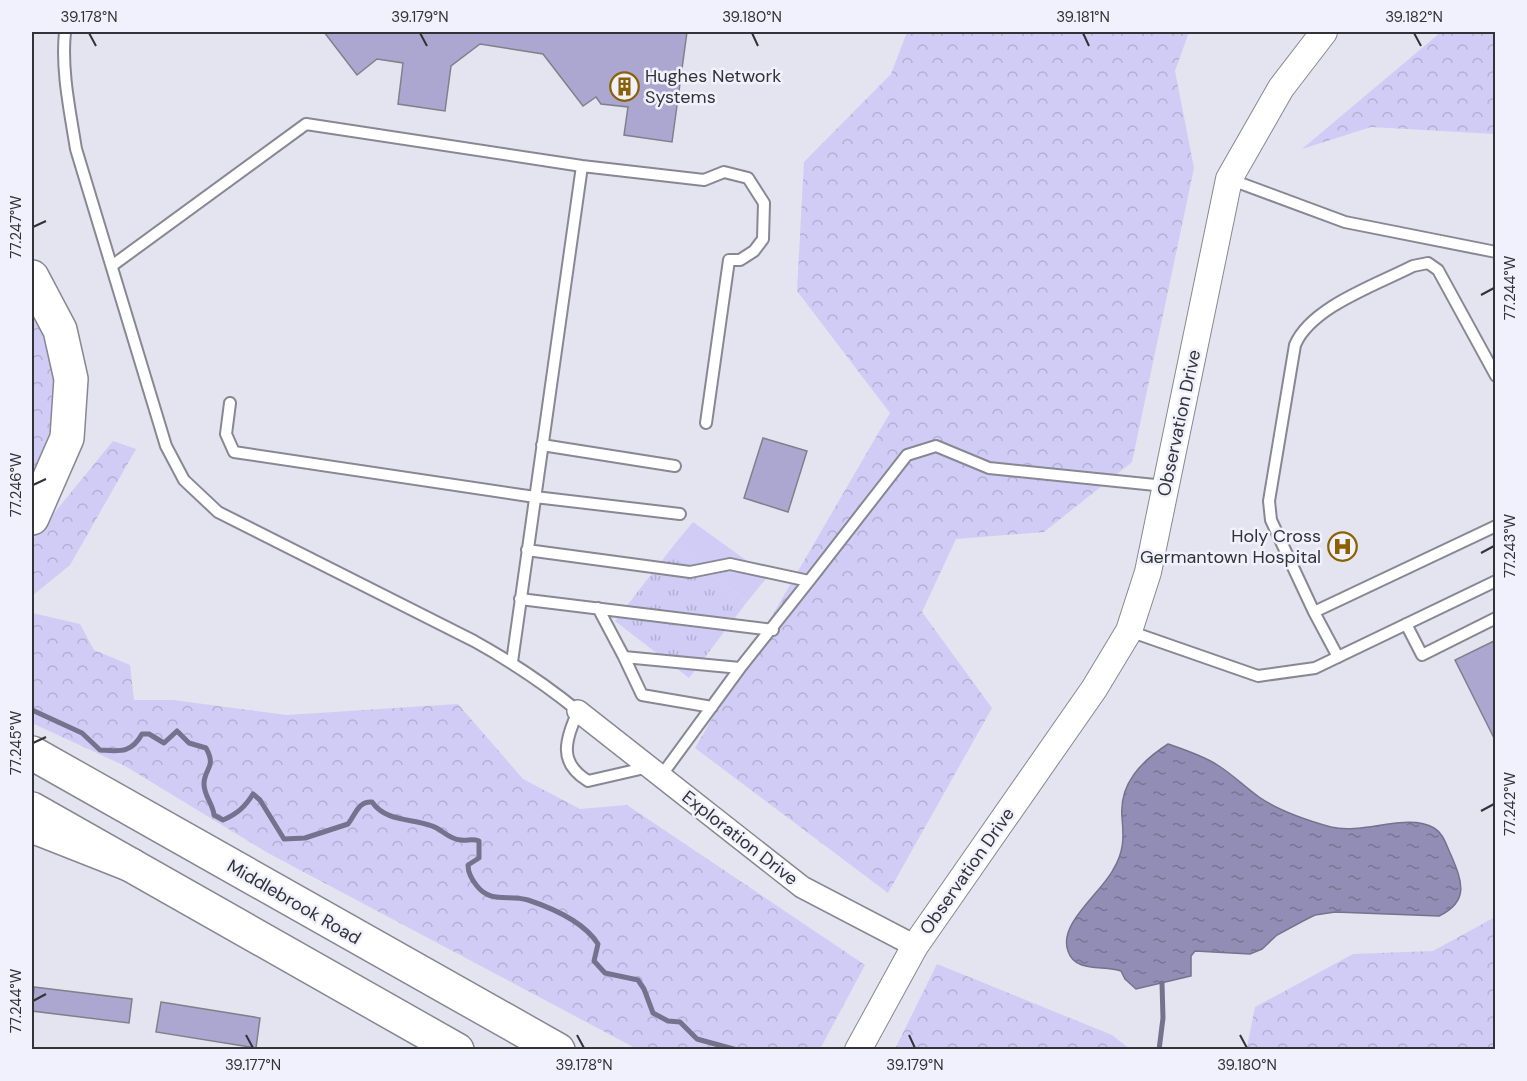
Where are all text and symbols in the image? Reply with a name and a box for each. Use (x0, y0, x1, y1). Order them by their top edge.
text: 39.178°N (60, 7, 118, 27)
text: 39.179°N (391, 7, 449, 27)
text: 39.180°N (722, 7, 782, 27)
text: 39.181°N (1056, 7, 1110, 27)
text: 39.182°N (1385, 7, 1443, 27)
place label: Hughes Network Systems (645, 64, 781, 109)
building icon: Hughes Network Systems (608, 70, 640, 102)
text: 77.247°W (6, 195, 26, 259)
text: 77.244°W (1500, 255, 1520, 320)
street label: Observation Drive (1152, 347, 1206, 499)
text: 77.246°W (6, 452, 26, 517)
text: 77.243°W (1500, 513, 1520, 578)
place label: Holy Cross Germantown Hospital (1140, 524, 1321, 569)
hospital icon: Holy Cross Germantown Hospital (1326, 530, 1358, 562)
text: 77.245°W (6, 710, 26, 775)
text: 77.242°W (1500, 772, 1520, 836)
street label: Exploration Drive (677, 785, 803, 891)
street label: Observation Drive (914, 803, 1020, 939)
street label: Middlebrook Road (223, 854, 365, 950)
text: 77.244°W (6, 968, 26, 1033)
text: 39.177°N (225, 1055, 281, 1075)
text: 39.178°N (555, 1055, 613, 1075)
text: 39.179°N (886, 1055, 944, 1075)
text: 39.180°N (1217, 1055, 1277, 1075)

